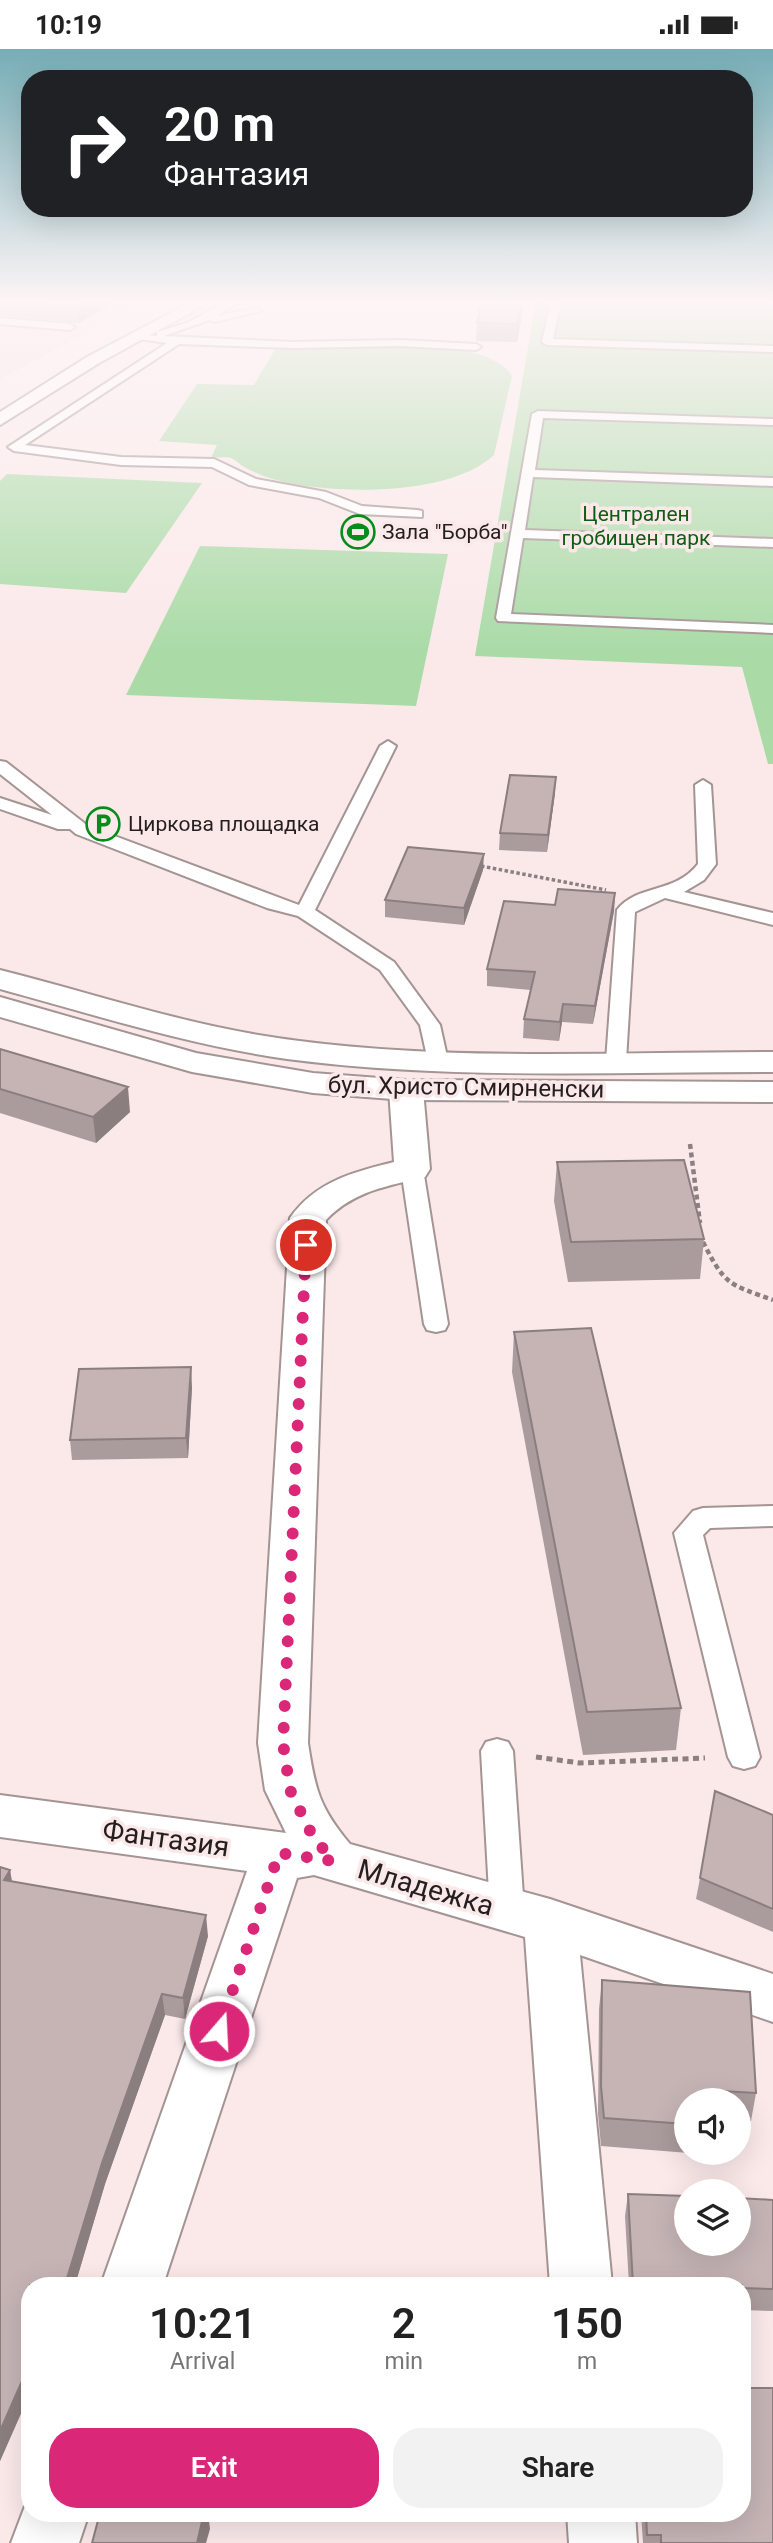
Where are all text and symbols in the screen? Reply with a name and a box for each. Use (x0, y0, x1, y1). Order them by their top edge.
text: 10:19 (35, 10, 102, 40)
text: 20 m (164, 96, 275, 153)
icon: right (49, 98, 140, 189)
text: Фантазия (164, 155, 309, 193)
park label: Централен гробищен парк (562, 502, 711, 550)
sports icon: Зала "Борба" (339, 513, 377, 551)
place label: Зала "Борба" (382, 520, 507, 544)
parking icon: Циркова площадка (84, 805, 122, 843)
place label: Циркова площадка (128, 812, 320, 836)
street label: бул. Христо Смирненски (328, 1071, 604, 1103)
pin (276, 1215, 336, 1275)
icon: arrive (287, 1226, 325, 1264)
street label: Фантазия (101, 1813, 231, 1864)
street label: Младежка (354, 1852, 498, 1923)
position arrow (182, 1994, 256, 2068)
map controls (674, 2088, 751, 2256)
button: sound (674, 2088, 751, 2165)
button: layers (674, 2179, 751, 2256)
text: 10:21 (149, 2299, 256, 2348)
text: 2 (392, 2299, 416, 2348)
text: 150 (551, 2299, 623, 2348)
text: Arrival (170, 2348, 235, 2375)
text: min (384, 2348, 423, 2375)
text: m (577, 2348, 597, 2375)
button: Exit (49, 2428, 379, 2508)
button: Share (393, 2428, 723, 2508)

